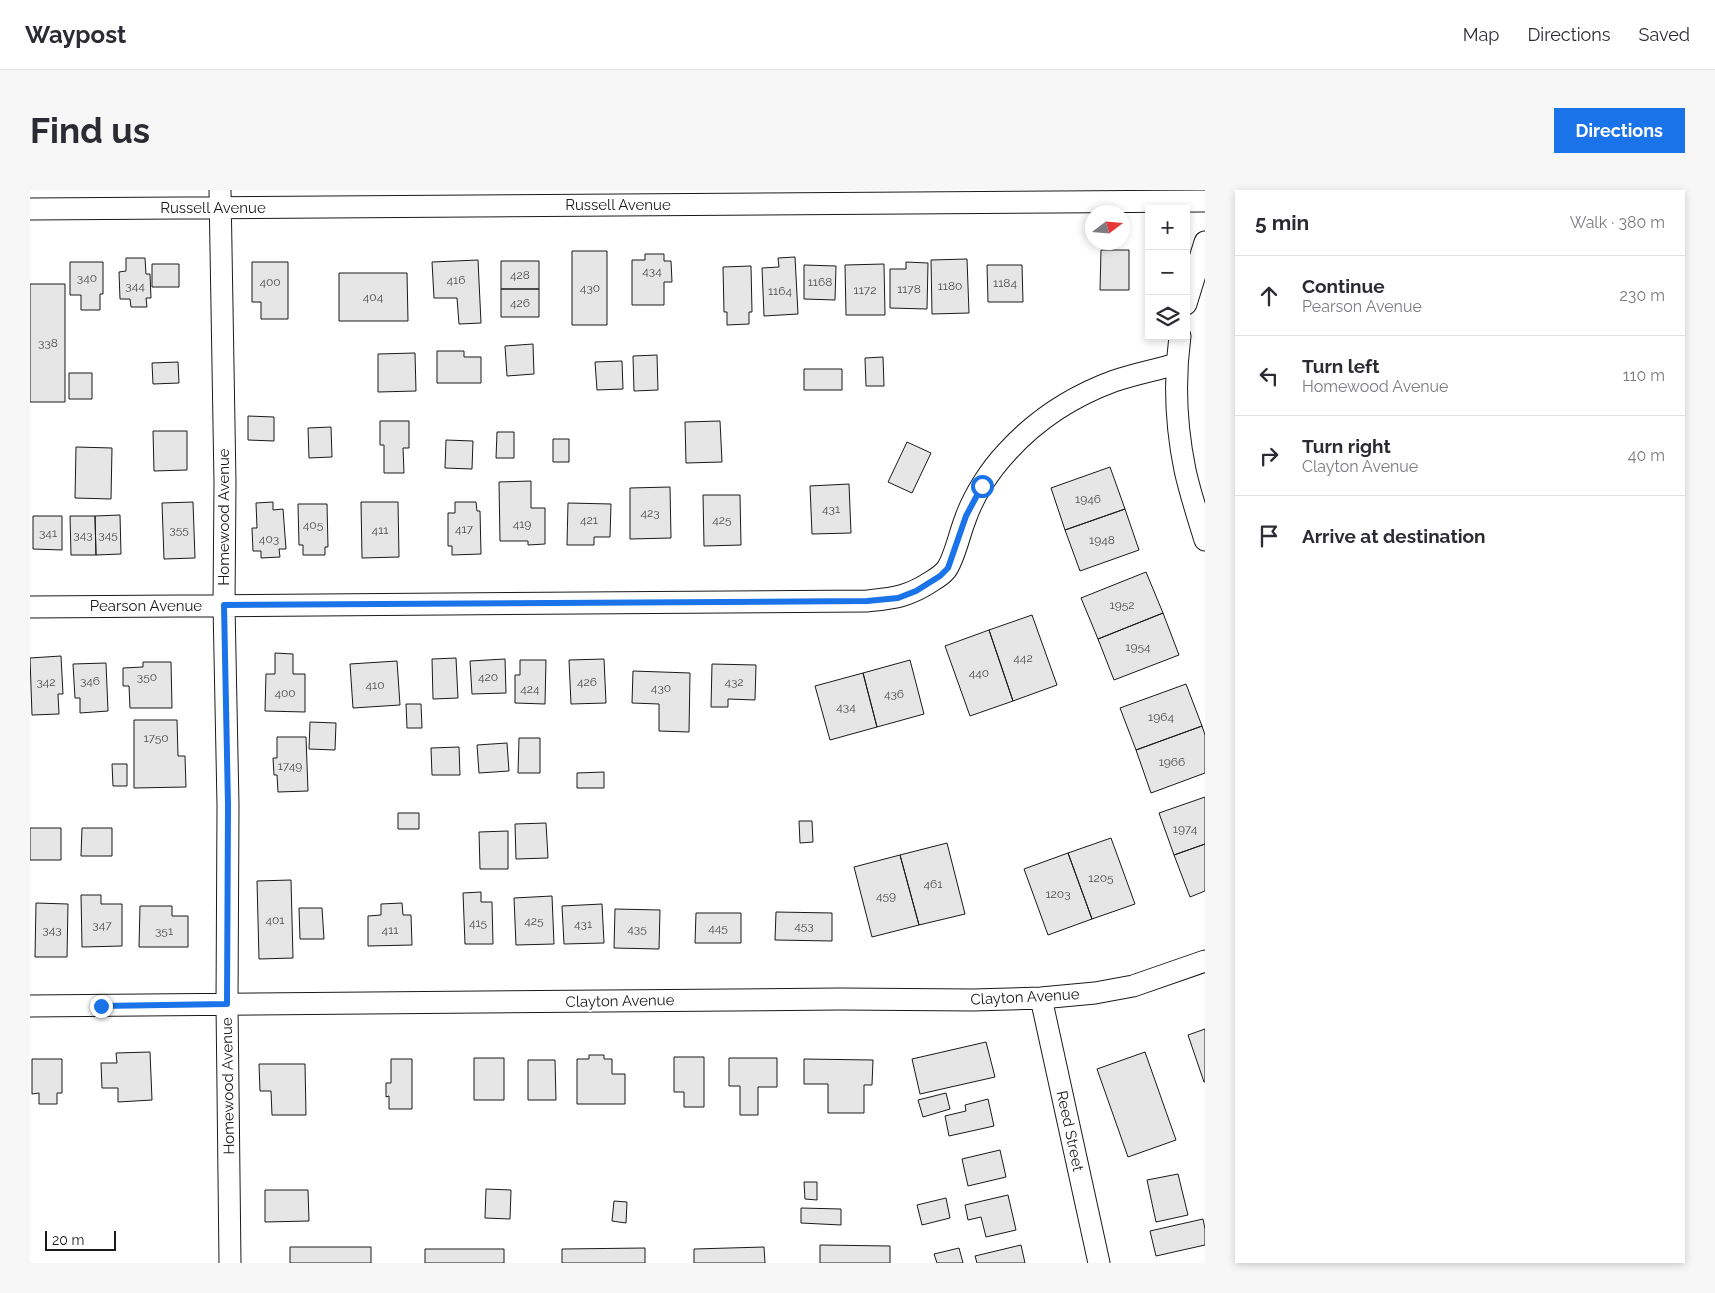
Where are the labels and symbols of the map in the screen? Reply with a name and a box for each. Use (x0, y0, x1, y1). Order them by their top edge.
street label: Russell Avenue (565, 196, 671, 214)
street label: Russell Avenue (160, 199, 266, 217)
north arrow (1085, 205, 1130, 250)
house number: 434 (642, 264, 662, 278)
house number: 428 (510, 268, 530, 282)
house number: 340 (77, 271, 97, 285)
house number: 416 (447, 273, 465, 287)
house number: 400 (259, 275, 281, 289)
house number: 1168 (808, 275, 832, 289)
house number: 1184 (993, 276, 1017, 290)
house number: 344 (125, 279, 145, 293)
house number: 1180 (938, 279, 962, 293)
house number: 430 (580, 281, 600, 295)
house number: 1178 (897, 282, 921, 296)
house number: 1172 (854, 283, 876, 297)
house number: 1164 (768, 284, 792, 298)
house number: 404 (363, 290, 384, 304)
house number: 426 (510, 296, 530, 310)
house number: 338 (38, 336, 58, 350)
street label: Homewood Avenue (215, 448, 233, 586)
route start (971, 475, 994, 498)
house number: 1946 (1075, 492, 1101, 506)
house number: 431 (822, 502, 840, 516)
house number: 423 (640, 506, 660, 520)
house number: 421 (580, 513, 598, 527)
house number: 425 (712, 513, 732, 527)
house number: 419 (513, 517, 531, 531)
house number: 405 (303, 518, 324, 532)
house number: 417 (455, 522, 474, 536)
house number: 355 (169, 523, 189, 537)
house number: 411 (372, 523, 388, 537)
house number: 341 (39, 526, 57, 540)
house number: 343 (73, 528, 93, 542)
house number: 345 (98, 528, 118, 542)
house number: 403 (259, 532, 279, 546)
house number: 1948 (1089, 533, 1115, 547)
street label: Pearson Avenue (90, 597, 202, 615)
house number: 1952 (1110, 598, 1134, 612)
house number: 1954 (1125, 640, 1151, 654)
house number: 442 (1013, 651, 1033, 665)
house number: 440 (969, 666, 989, 680)
house number: 350 (137, 670, 157, 684)
house number: 420 (478, 670, 498, 684)
house number: 346 (80, 674, 100, 688)
house number: 342 (36, 675, 56, 689)
house number: 426 (577, 675, 597, 689)
house number: 432 (724, 675, 744, 689)
house number: 410 (365, 678, 385, 692)
house number: 430 (651, 681, 671, 695)
house number: 424 (520, 682, 540, 696)
house number: 400 (274, 686, 296, 700)
house number: 436 (884, 687, 904, 701)
house number: 434 (836, 700, 856, 714)
house number: 1964 (1148, 710, 1174, 724)
house number: 1750 (143, 731, 169, 745)
house number: 1966 (1159, 755, 1185, 769)
house number: 1749 (278, 759, 302, 773)
house number: 1974 (1173, 822, 1198, 836)
house number: 1205 (1088, 871, 1114, 885)
house number: 461 (924, 877, 942, 891)
house number: 1203 (1045, 887, 1071, 901)
house number: 459 (876, 889, 896, 903)
house number: 401 (265, 913, 285, 927)
house number: 425 (524, 914, 544, 928)
house number: 415 (469, 916, 488, 930)
house number: 431 (574, 917, 592, 931)
house number: 347 (92, 918, 112, 932)
house number: 453 (794, 919, 814, 933)
house number: 445 (708, 921, 728, 935)
house number: 435 (627, 922, 647, 936)
house number: 343 (42, 923, 62, 937)
house number: 411 (382, 923, 398, 937)
house number: 351 (155, 924, 173, 938)
street label: Clayton Avenue (970, 985, 1080, 1009)
street label: Clayton Avenue (565, 991, 675, 1011)
route end (90, 995, 113, 1018)
street label: Homewood Avenue (218, 1017, 238, 1155)
street label: Reed Street (1053, 1089, 1087, 1173)
scale bar (45, 1228, 116, 1251)

